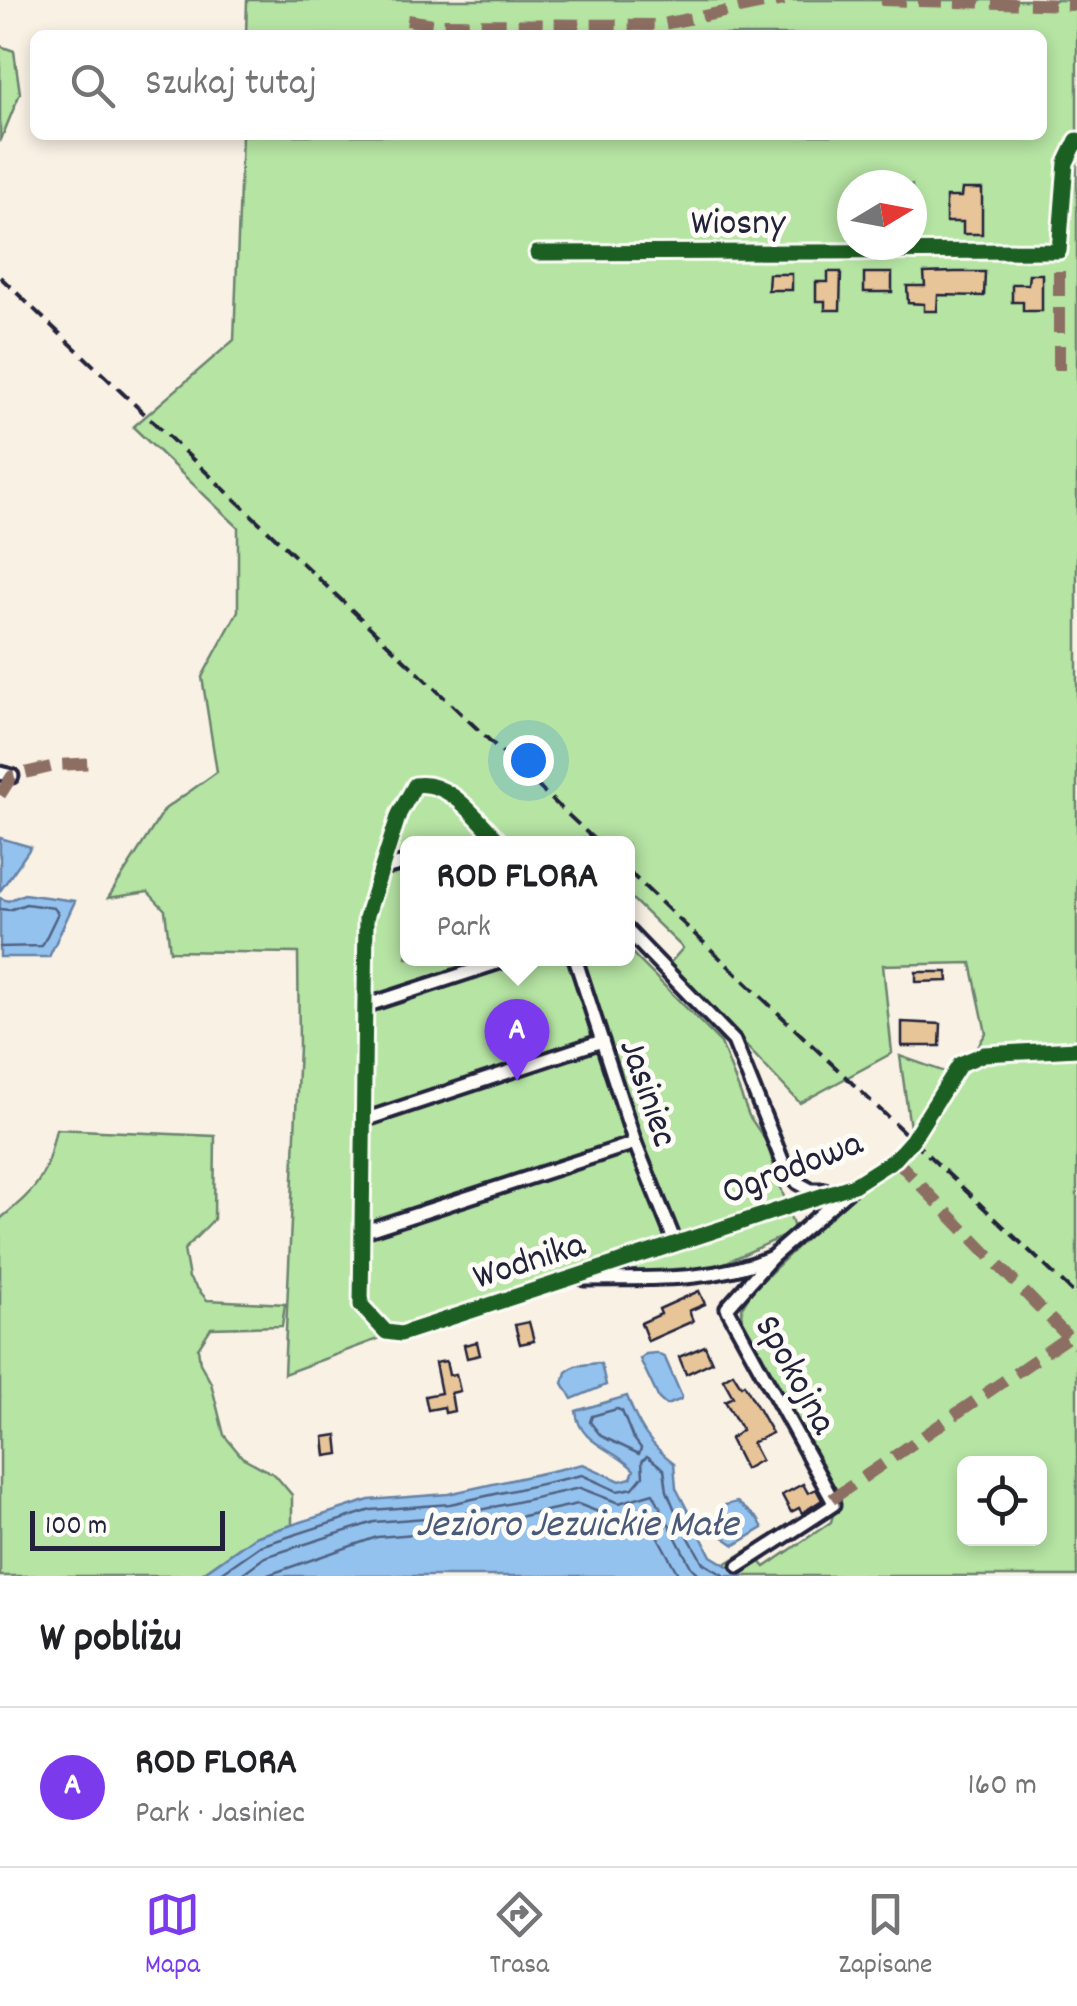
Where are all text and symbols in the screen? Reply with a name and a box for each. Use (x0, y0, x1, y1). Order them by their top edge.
search box (30, 30, 1047, 140)
icon: search (65, 58, 120, 113)
text: Szukaj tutaj (145, 58, 317, 113)
north arrow (837, 170, 927, 260)
street label: Wiosny (691, 198, 786, 253)
your location (503, 735, 554, 786)
popup (400, 836, 635, 966)
text: ROD FLORA (436, 851, 599, 906)
text: Park (436, 906, 491, 952)
pin: A (484, 998, 550, 1081)
street label: Jasiniec (602, 1032, 690, 1155)
street label: Ogrodowa (715, 1118, 872, 1222)
street label: Wodnika (467, 1219, 594, 1307)
street label: Spokojna (738, 1306, 849, 1446)
map controls (957, 1456, 1047, 1546)
button: locate (957, 1456, 1047, 1546)
water label: Jezioro Jezuickie Małe (416, 1499, 741, 1556)
scale bar (30, 1506, 225, 1550)
text: 100 m (45, 1508, 107, 1548)
text: W pobliżu (40, 1611, 182, 1671)
text: ROD FLORA (135, 1737, 297, 1792)
text: A (64, 1764, 81, 1810)
text: 160 m (968, 1764, 1037, 1810)
text: Park · Jasiniec (135, 1792, 305, 1838)
tab: Mapa (145, 1887, 200, 1987)
tab: Trasa (490, 1887, 549, 1987)
tab: Zapisane (839, 1887, 932, 1987)

